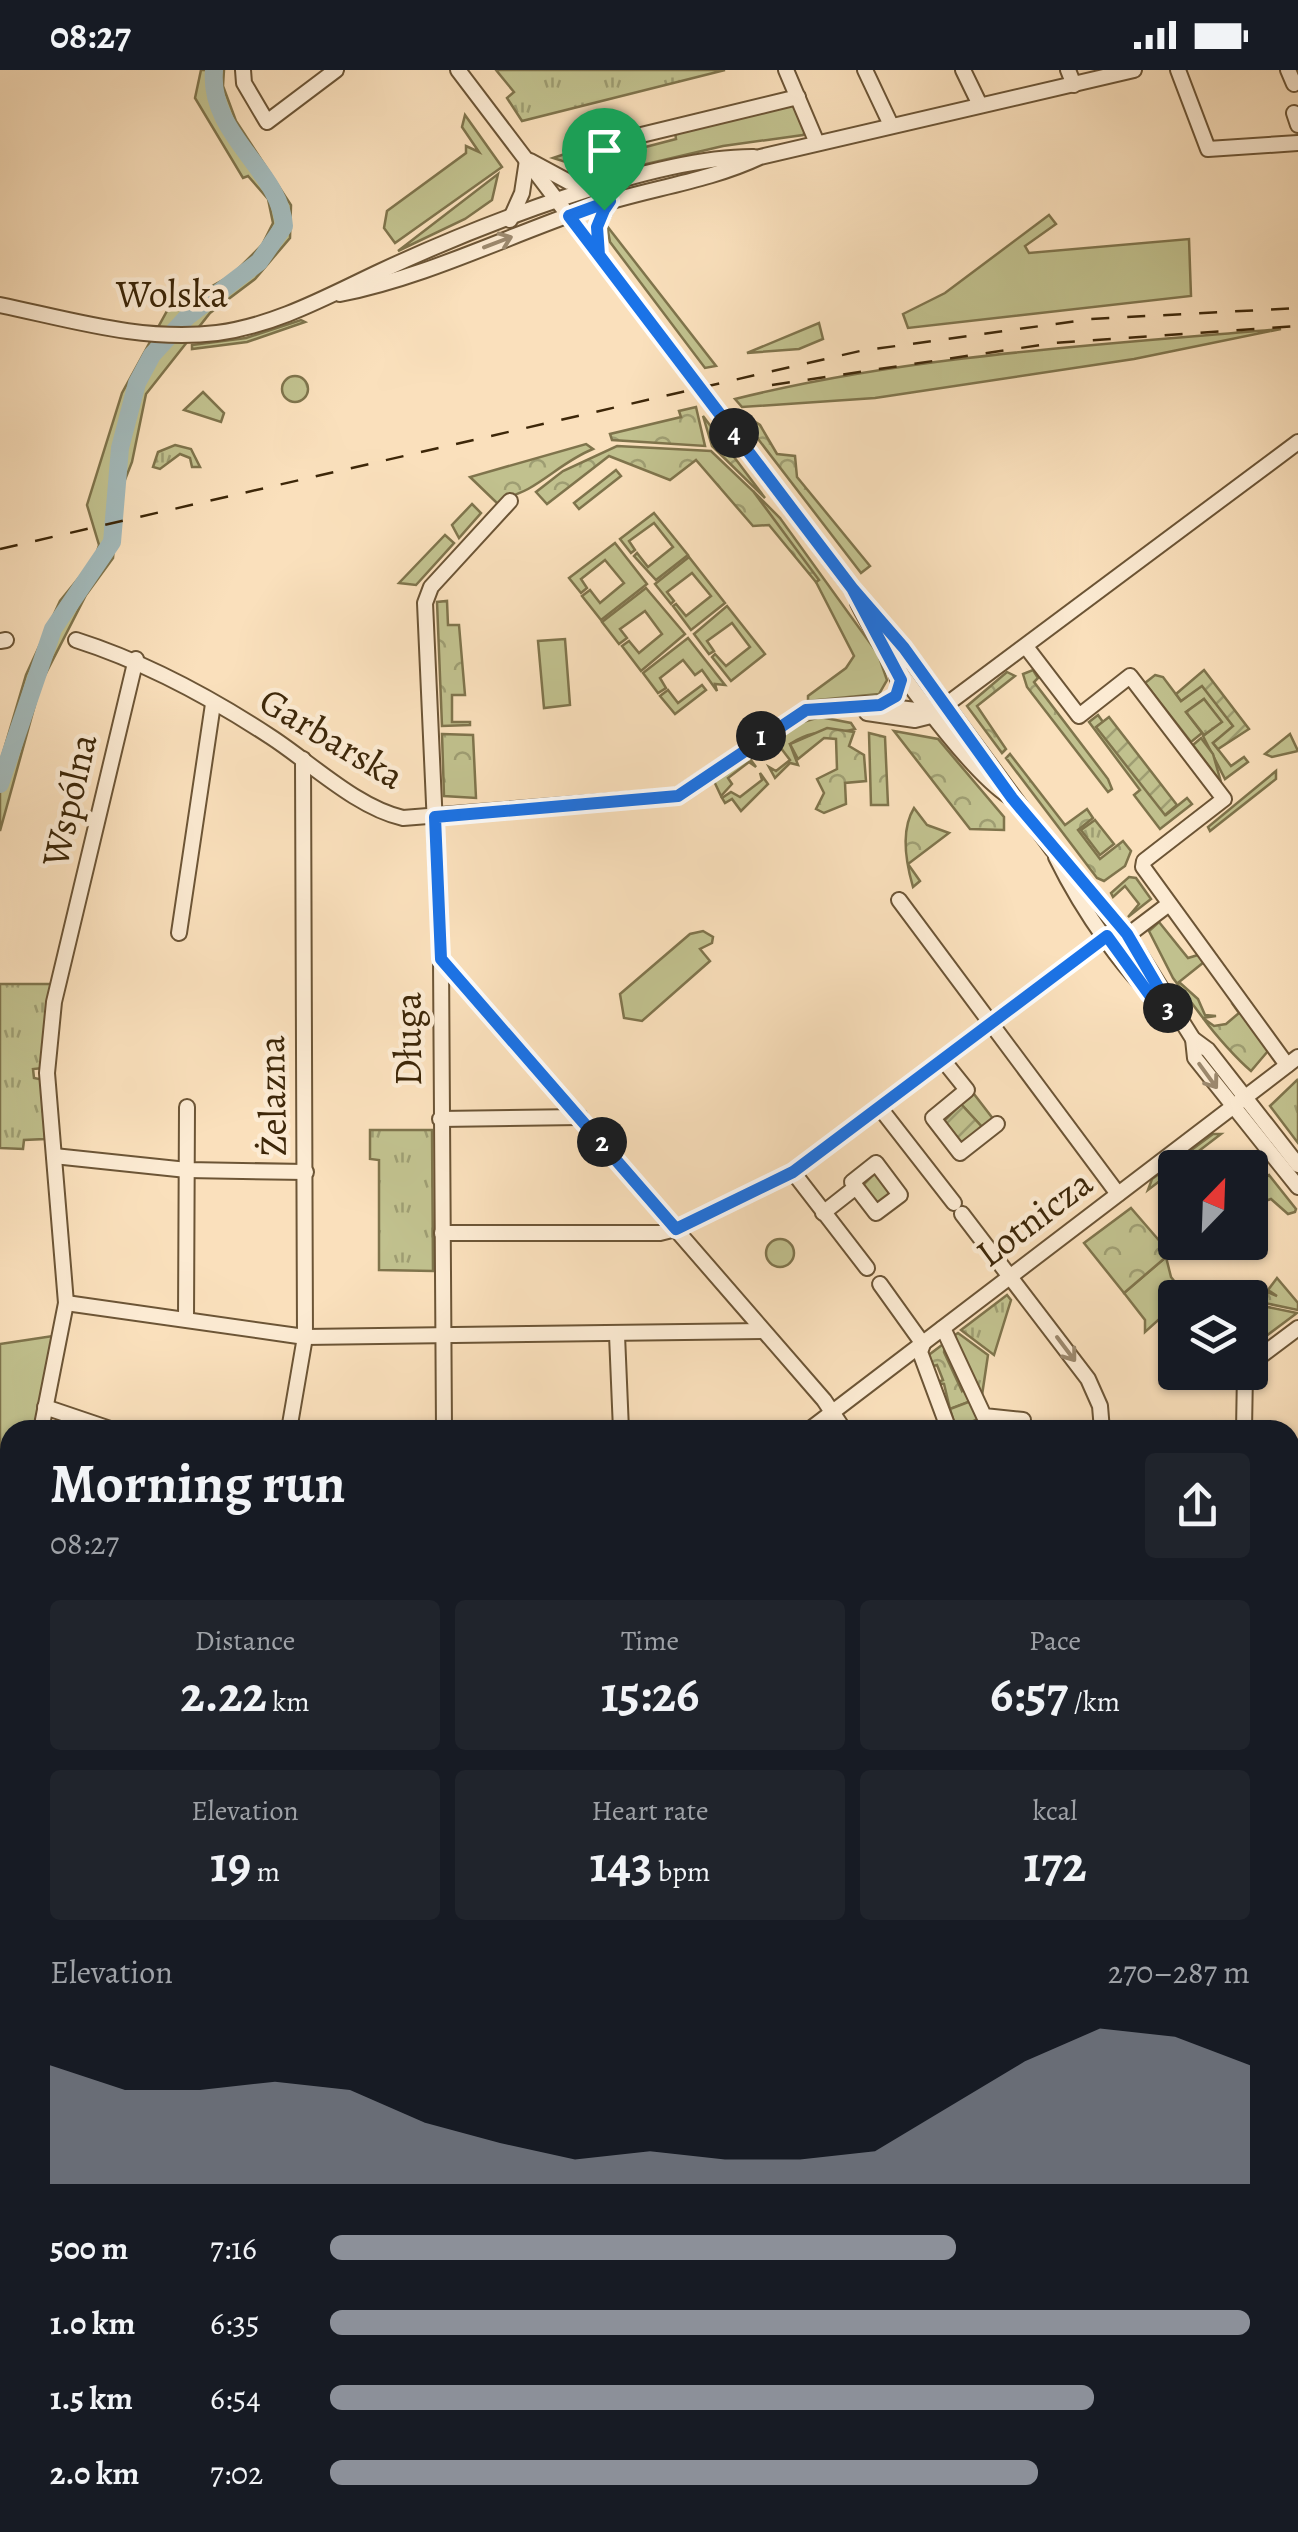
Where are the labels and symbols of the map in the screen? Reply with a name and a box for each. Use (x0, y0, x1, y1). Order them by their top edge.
pin (562, 108, 647, 211)
one-way arrow (481, 232, 512, 250)
street label: Wolska (115, 268, 228, 320)
pin: 4 (709, 408, 759, 458)
street label: Garbarska (250, 675, 414, 802)
pin: 1 (736, 711, 786, 761)
street label: Wspólna (28, 728, 110, 873)
pin: 3 (1143, 983, 1193, 1033)
street label: Długa (382, 992, 434, 1086)
street label: Żelazna (245, 1035, 299, 1157)
one-way arrow (1197, 1061, 1218, 1089)
pin: 2 (577, 1117, 627, 1167)
north arrow (1158, 1150, 1268, 1260)
street label: Lotnicza (965, 1157, 1103, 1279)
one-way arrow (1055, 1335, 1076, 1362)

